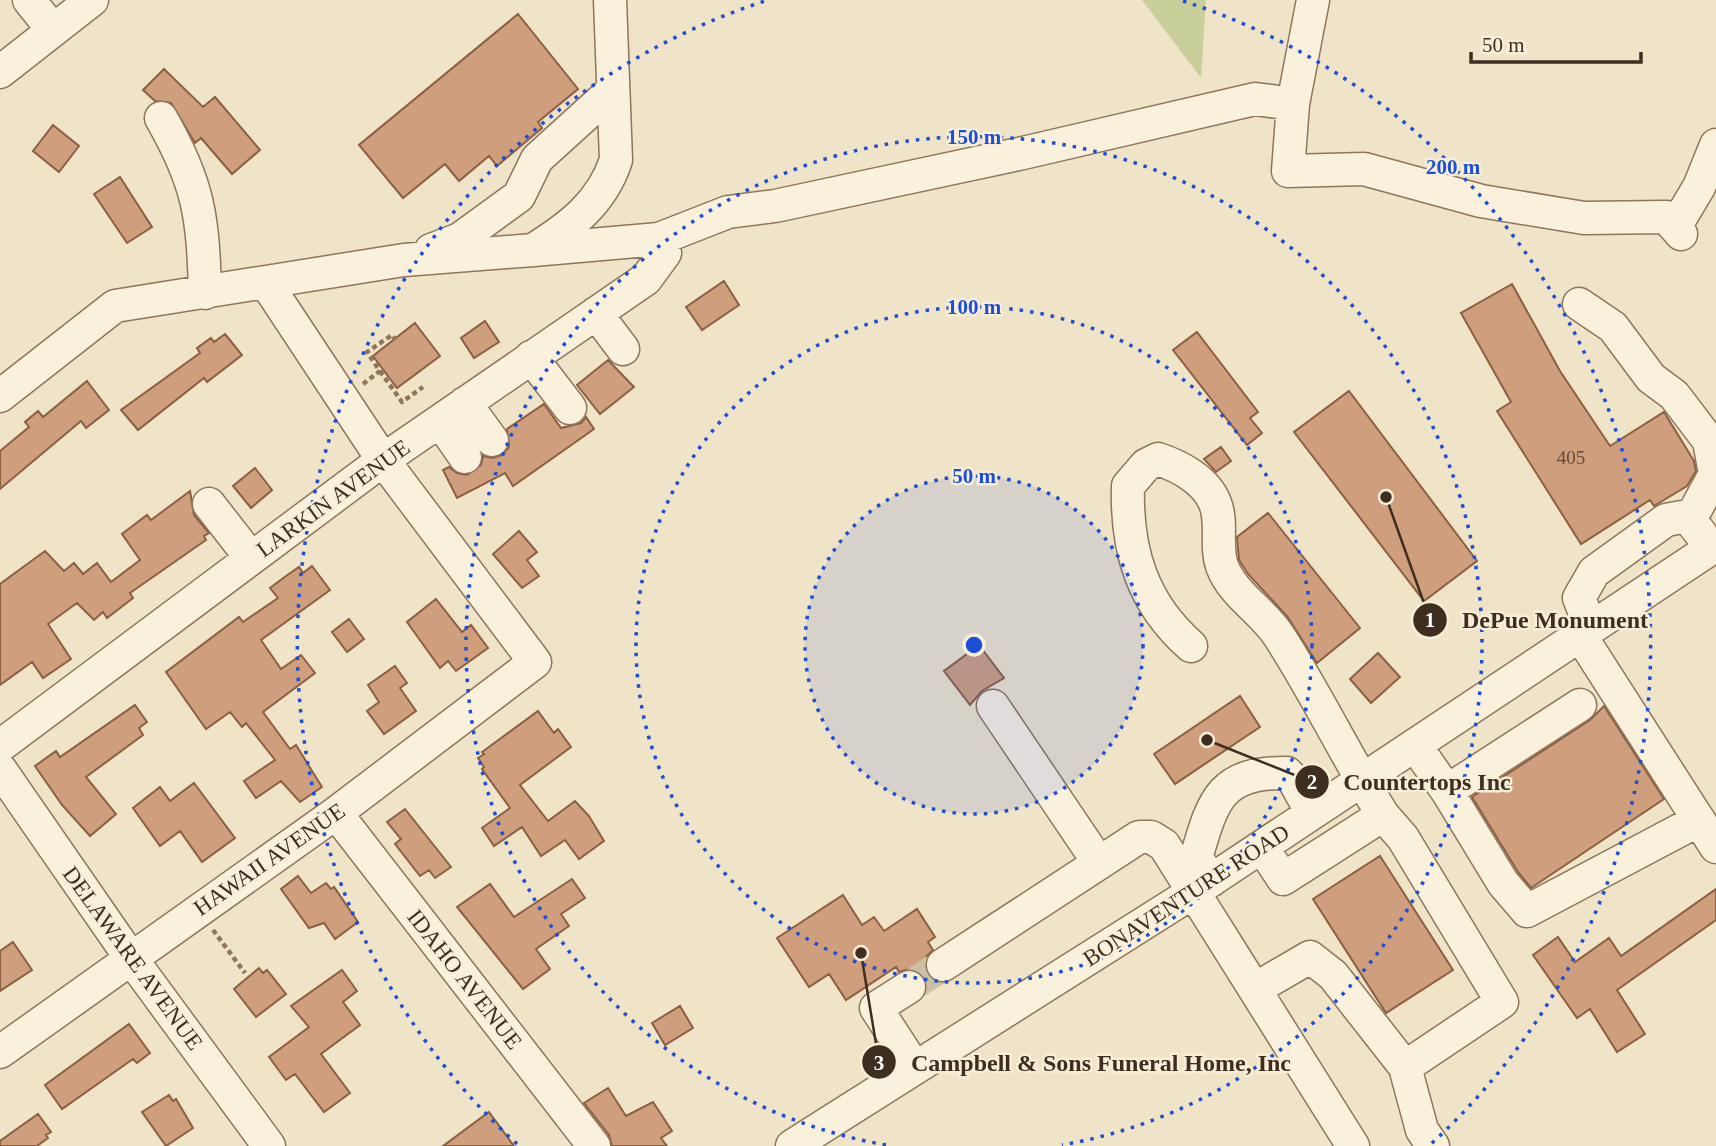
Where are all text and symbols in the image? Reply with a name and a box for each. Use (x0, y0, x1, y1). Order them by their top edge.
scale bar (1471, 21, 1641, 65)
text: 50 m (1482, 33, 1525, 57)
text: 150 m (947, 125, 1002, 149)
text: 200 m (1426, 155, 1481, 179)
text: 100 m (947, 295, 1002, 319)
street label: LARKIN AVENUE (252, 435, 415, 562)
house number: 405 (1557, 447, 1585, 468)
text: 50 m (952, 464, 996, 488)
callout: DePue Monument (1413, 597, 1662, 642)
text: DePue Monument (1462, 607, 1648, 633)
text: 1 (1425, 608, 1435, 632)
centre of rings (962, 633, 986, 657)
callout: Countertops Inc (1295, 759, 1525, 804)
text: Countertops Inc (1343, 769, 1511, 795)
text: 2 (1307, 770, 1317, 794)
street label: HAWAII AVENUE (189, 798, 350, 921)
street label: BONAVENTURE ROAD (1079, 819, 1294, 971)
street label: DELAWARE AVENUE (58, 862, 208, 1055)
street label: IDAHO AVENUE (402, 905, 527, 1054)
callout: Campbell & Sons Funeral Home, Inc (862, 1040, 1305, 1085)
text: Campbell & Sons Funeral Home, Inc (911, 1050, 1291, 1076)
text: 3 (874, 1051, 884, 1075)

